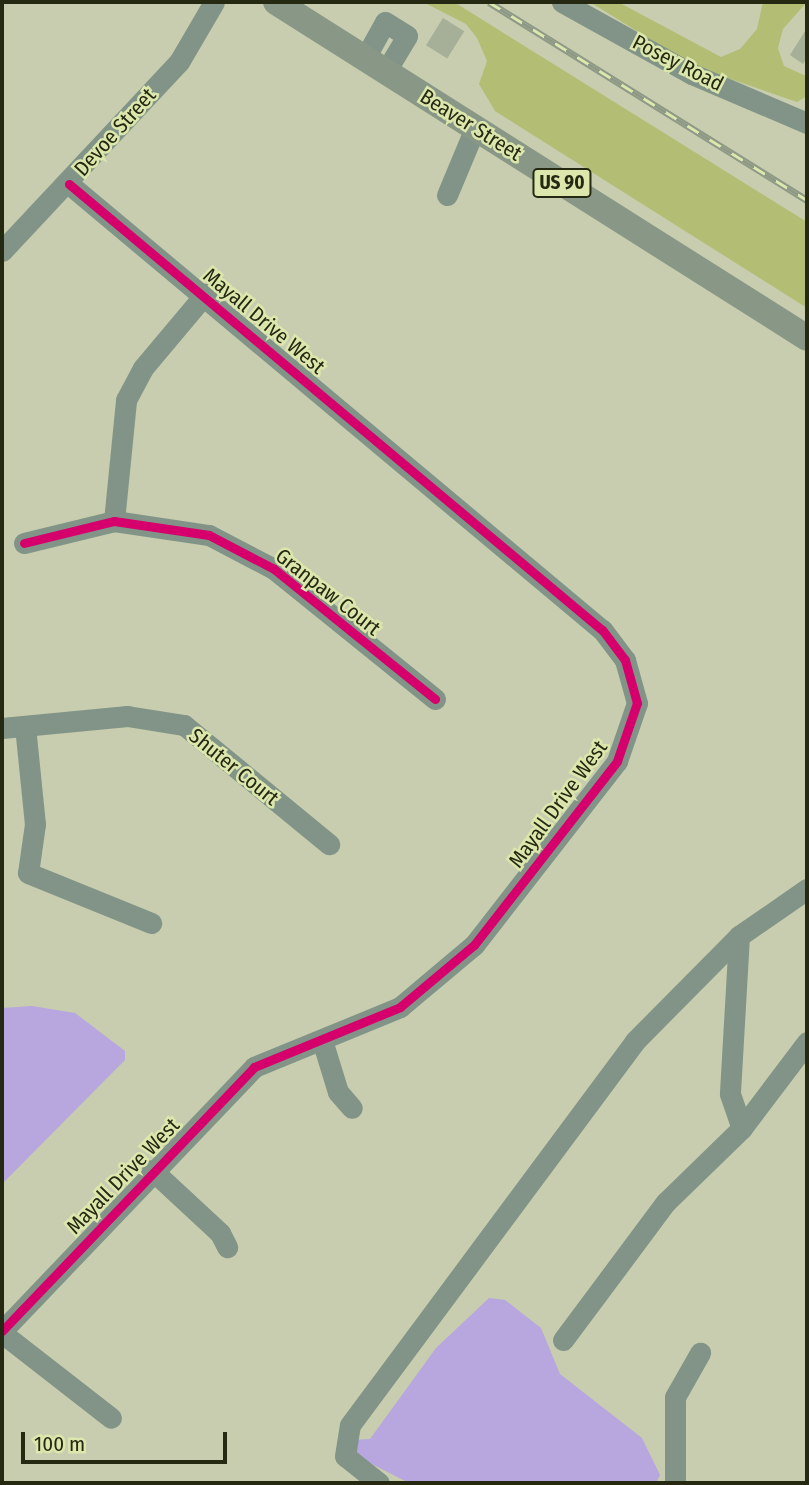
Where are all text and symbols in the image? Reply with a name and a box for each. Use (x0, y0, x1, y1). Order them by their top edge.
street label: Posey Road (628, 29, 728, 97)
street label: Devoe Street (69, 83, 161, 181)
street label: Beaver Street (415, 84, 527, 166)
road number: US 90 (532, 168, 592, 198)
street label: Mayall Drive West (198, 263, 330, 379)
street label: Granpaw Court (270, 543, 386, 641)
street label: Shuter Court (184, 723, 284, 811)
street label: Mayall Drive West (503, 735, 613, 873)
street label: Mayall Drive West (61, 1113, 185, 1239)
scale bar (24, 1418, 231, 1462)
text: 100 m (34, 1431, 85, 1457)

